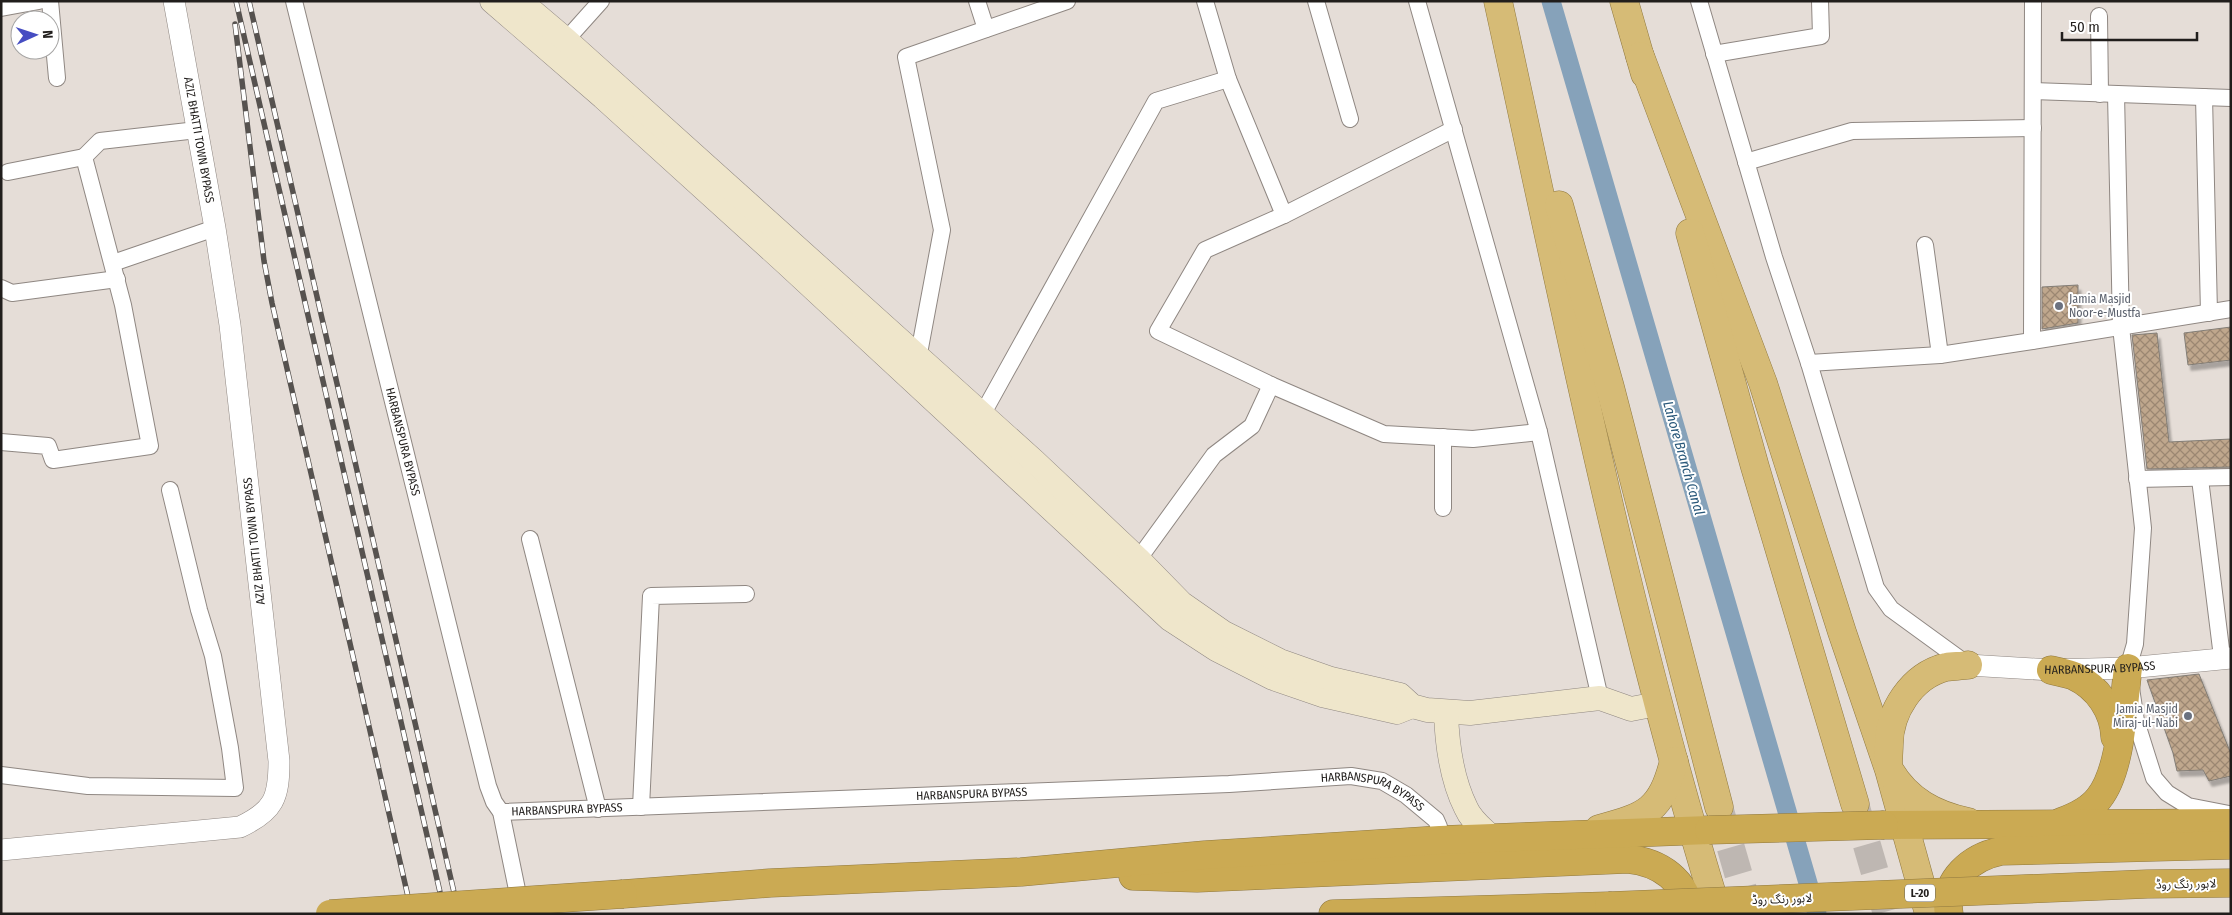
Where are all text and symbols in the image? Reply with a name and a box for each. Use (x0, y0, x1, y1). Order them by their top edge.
north arrow (10, 10, 60, 60)
scale bar (2062, 10, 2197, 42)
text: 50 m (2070, 18, 2100, 36)
text: N (39, 30, 56, 39)
street label: AZIZ BHATTI TOWN BYPASS (181, 76, 217, 204)
place label: Jamia Masjid Noor-e-Mustfa (2069, 292, 2141, 320)
marker: Jamia Masjid Noor-e-Mustfa (2053, 300, 2065, 312)
street label: HARBANSPURA BYPASS (383, 386, 423, 497)
water label: Lahore Branch Canal (1659, 399, 1708, 517)
street label: AZIZ BHATTI TOWN BYPASS (240, 477, 268, 605)
street label: HARBANSPURA BYPASS (2044, 658, 2156, 677)
place label: Jamia Masjid Miraj-ul-Nabi (2113, 702, 2178, 730)
marker: Jamia Masjid Miraj-ul-Nabi (2182, 710, 2194, 722)
street label: HARBANSPURA BYPASS (1320, 769, 1427, 814)
street label: HARBANSPURA BYPASS (916, 785, 1028, 803)
street label: HARBANSPURA BYPASS (511, 800, 623, 819)
street label: لاہور رنگ روڈ (2156, 876, 2216, 892)
road number: L-20 (1905, 884, 1935, 901)
street label: لاہور رنگ روڈ (1752, 891, 1812, 907)

